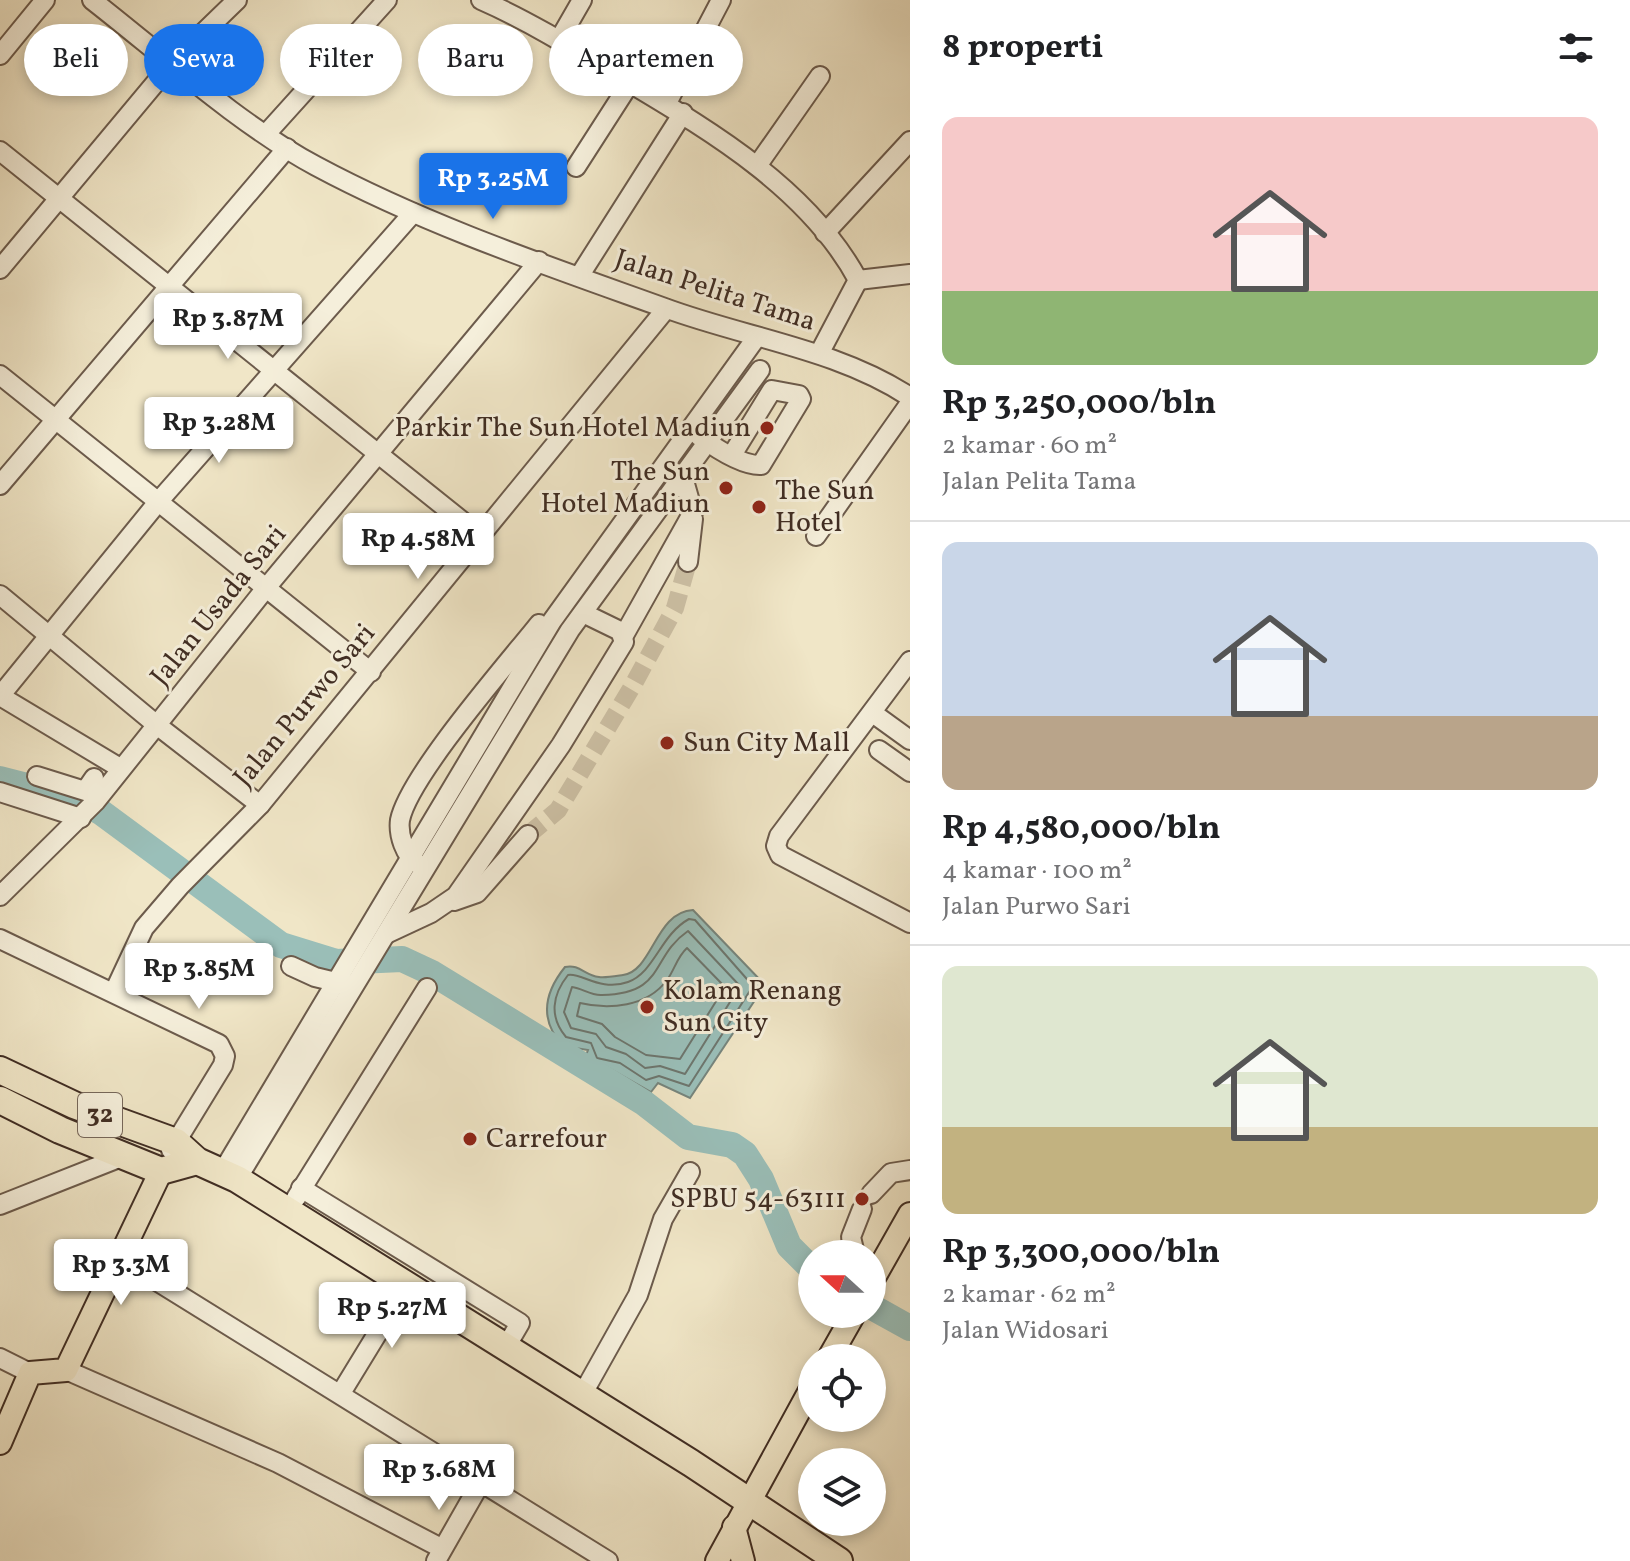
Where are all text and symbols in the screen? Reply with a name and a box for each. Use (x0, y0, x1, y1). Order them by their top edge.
chip: Beli (24, 24, 128, 96)
chip: Sewa (144, 24, 264, 96)
chip: Filter (280, 24, 402, 96)
chip: Baru (418, 24, 533, 96)
chip: Apartemen (549, 24, 743, 96)
text: 8 properti (942, 25, 1104, 72)
icon: filters (1554, 26, 1598, 70)
pin: Rp 3.25M (410, 153, 576, 221)
text: Rp 3.25M (437, 161, 549, 197)
icon: home (1198, 169, 1342, 313)
street label: Jalan Pelita Tama (609, 240, 821, 342)
pin: Rp 3.87M (145, 293, 311, 361)
text: Rp 3.87M (172, 301, 284, 337)
text: Rp 3,250,000/bln (942, 381, 1217, 428)
pin: Rp 3.28M (136, 397, 302, 465)
text: Rp 3.28M (162, 405, 276, 441)
place label: Parkir The Sun Hotel Madiun (394, 409, 751, 448)
marker: Parkir The Sun Hotel Madiun (758, 419, 776, 437)
text: 2 kamar · 60 m² (942, 428, 1117, 464)
place label: The Sun Hotel Madiun (540, 453, 710, 524)
text: Jalan Pelita Tama (942, 464, 1137, 500)
place label: The Sun Hotel (775, 472, 874, 543)
marker: The Sun Hotel Madiun (717, 479, 735, 497)
marker: The Sun Hotel (750, 498, 768, 516)
pin: Rp 4.58M (335, 513, 501, 581)
street label: Jalan Usada Sari (142, 517, 296, 695)
text: Rp 4.58M (361, 521, 475, 557)
icon: home (1198, 594, 1342, 738)
street label: Jalan Purwo Sari (225, 616, 385, 796)
place label: Sun City Mall (683, 724, 850, 763)
marker: Sun City Mall (658, 734, 676, 752)
text: Rp 4,580,000/bln (942, 806, 1221, 853)
text: 4 kamar · 100 m² (942, 853, 1132, 889)
text: Jalan Purwo Sari (942, 889, 1131, 925)
pin: Rp 3.85M (116, 943, 282, 1011)
text: Rp 3.85M (143, 951, 255, 987)
place label: Kolam Renang Sun City (663, 972, 842, 1043)
marker: Kolam Renang Sun City (638, 998, 656, 1016)
icon: home (1198, 1018, 1342, 1162)
road number: 32 (78, 1093, 122, 1137)
place label: Carrefour (486, 1120, 607, 1159)
marker: Carrefour (461, 1130, 479, 1148)
place label: SPBU 54-63111 (670, 1180, 846, 1219)
marker: SPBU 54-63111 (853, 1190, 871, 1208)
text: Rp 3,300,000/bln (942, 1230, 1220, 1277)
pin: Rp 3.3M (47, 1239, 195, 1307)
north arrow (798, 1240, 886, 1328)
map controls (798, 1240, 886, 1536)
text: Rp 3.3M (72, 1247, 170, 1283)
text: 2 kamar · 62 m² (942, 1277, 1116, 1313)
pin: Rp 5.27M (309, 1282, 475, 1350)
text: Rp 5.27M (337, 1290, 447, 1326)
text: Jalan Widosari (942, 1313, 1109, 1349)
button: locate (798, 1344, 886, 1432)
pin: Rp 3.68M (356, 1444, 522, 1512)
button: layers (798, 1448, 886, 1536)
text: Rp 3.68M (382, 1452, 496, 1488)

